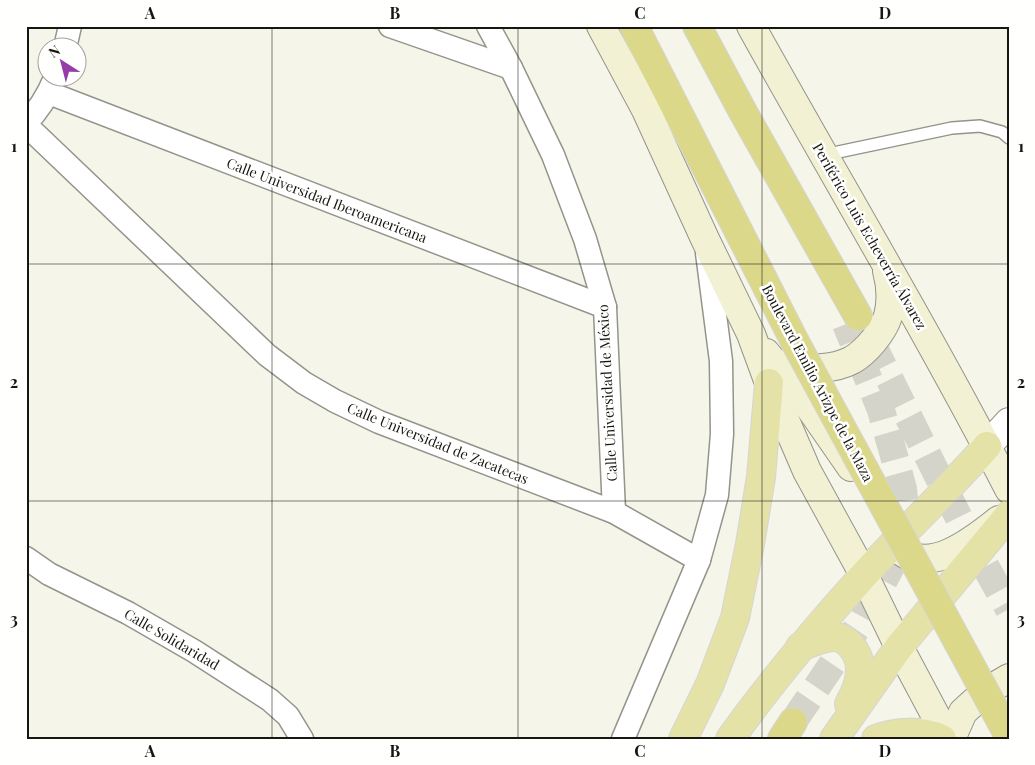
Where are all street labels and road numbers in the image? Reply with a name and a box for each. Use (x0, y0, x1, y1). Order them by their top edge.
street label: Periférico Luis Echeverría Álvarez (809, 139, 932, 333)
street label: Calle Universidad Iberoamericana (224, 153, 430, 247)
street label: Boulevard Emilio Arizpe de la Maza (758, 281, 878, 485)
street label: Calle Universidad de México (593, 304, 621, 482)
street label: Calle Universidad de Zacatecas (345, 398, 531, 488)
street label: Calle Solidaridad (121, 604, 223, 674)

